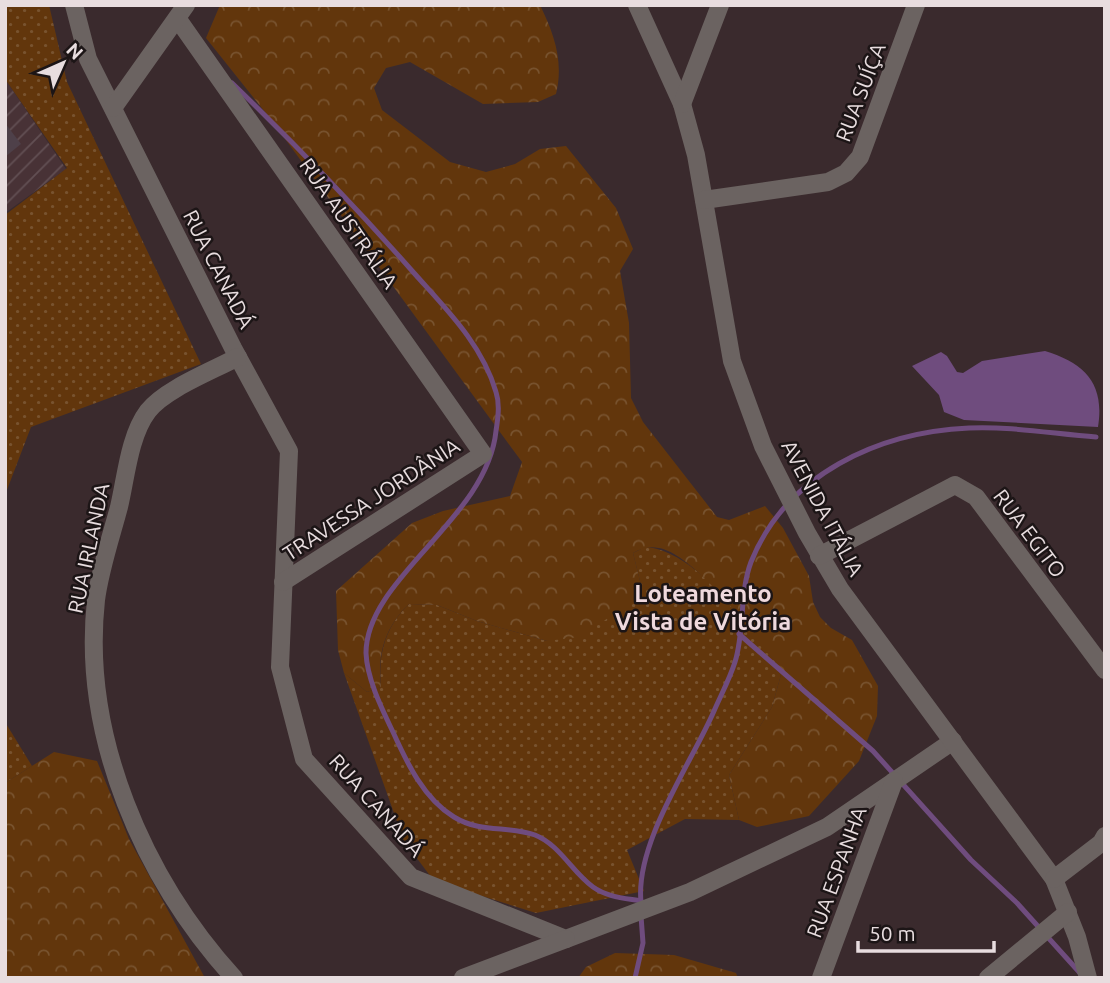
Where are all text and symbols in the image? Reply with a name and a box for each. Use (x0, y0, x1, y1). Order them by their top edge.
north arrow (28, 28, 98, 98)
text: N (62, 38, 88, 64)
street label: RUA SUÍÇA (830, 39, 890, 145)
street label: RUA AUSTRÁLIA (295, 153, 403, 293)
street label: RUA CANADÁ (179, 206, 259, 333)
street label: TRAVESSA JORDÂNIA (278, 433, 464, 565)
street label: AVENIDA ITÁLIA (777, 436, 869, 580)
street label: RUA IRLANDA (62, 480, 114, 615)
street label: RUA EGITO (989, 484, 1071, 582)
district label: Loteamento Vista de Vitória (615, 580, 791, 635)
street label: RUA CANADÁ (325, 749, 430, 862)
street label: RUA ESPANHA (801, 803, 871, 941)
scale bar (858, 909, 995, 953)
text: 50 m (869, 921, 916, 945)

